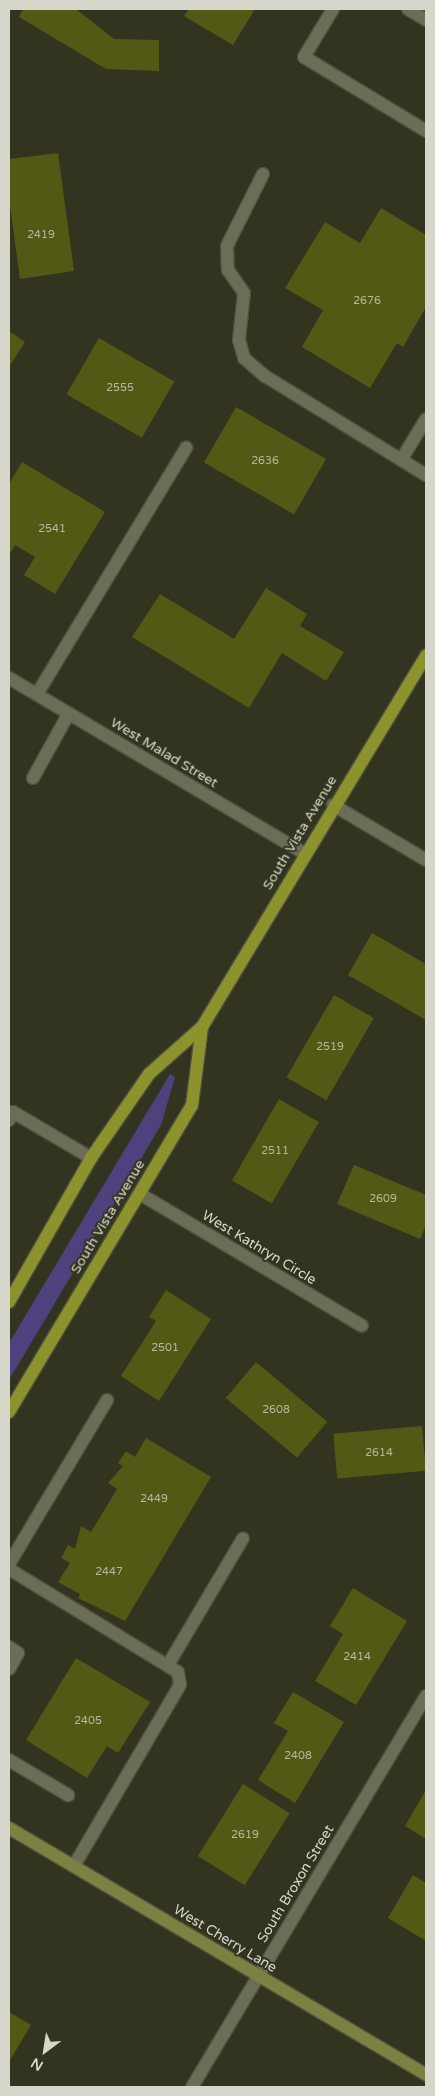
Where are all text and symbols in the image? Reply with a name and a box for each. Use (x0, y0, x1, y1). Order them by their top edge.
house number: 2419 (27, 228, 55, 242)
house number: 2676 (353, 294, 381, 308)
house number: 2555 (106, 381, 134, 395)
house number: 2636 (251, 454, 279, 468)
house number: 2541 (38, 522, 66, 536)
street label: West Malad Street (107, 714, 221, 792)
street label: South Vista Avenue (259, 773, 341, 893)
house number: 2519 (316, 1040, 344, 1054)
house number: 2511 (261, 1144, 289, 1158)
street label: South Vista Avenue (67, 1157, 149, 1277)
house number: 2609 (369, 1192, 397, 1206)
street label: West Kathryn Circle (199, 1207, 319, 1289)
house number: 2501 (151, 1341, 179, 1355)
house number: 2608 (262, 1403, 290, 1417)
house number: 2614 (365, 1446, 393, 1460)
house number: 2449 (140, 1492, 168, 1506)
house number: 2447 (95, 1565, 123, 1579)
house number: 2414 (343, 1650, 371, 1664)
house number: 2405 (74, 1714, 102, 1728)
house number: 2408 (284, 1749, 312, 1763)
street label: South Broxon Street (254, 1822, 338, 1946)
house number: 2619 (231, 1828, 259, 1842)
street label: West Cherry Lane (170, 1902, 280, 1976)
north arrow (20, 2026, 70, 2076)
text: N (28, 2054, 46, 2074)

